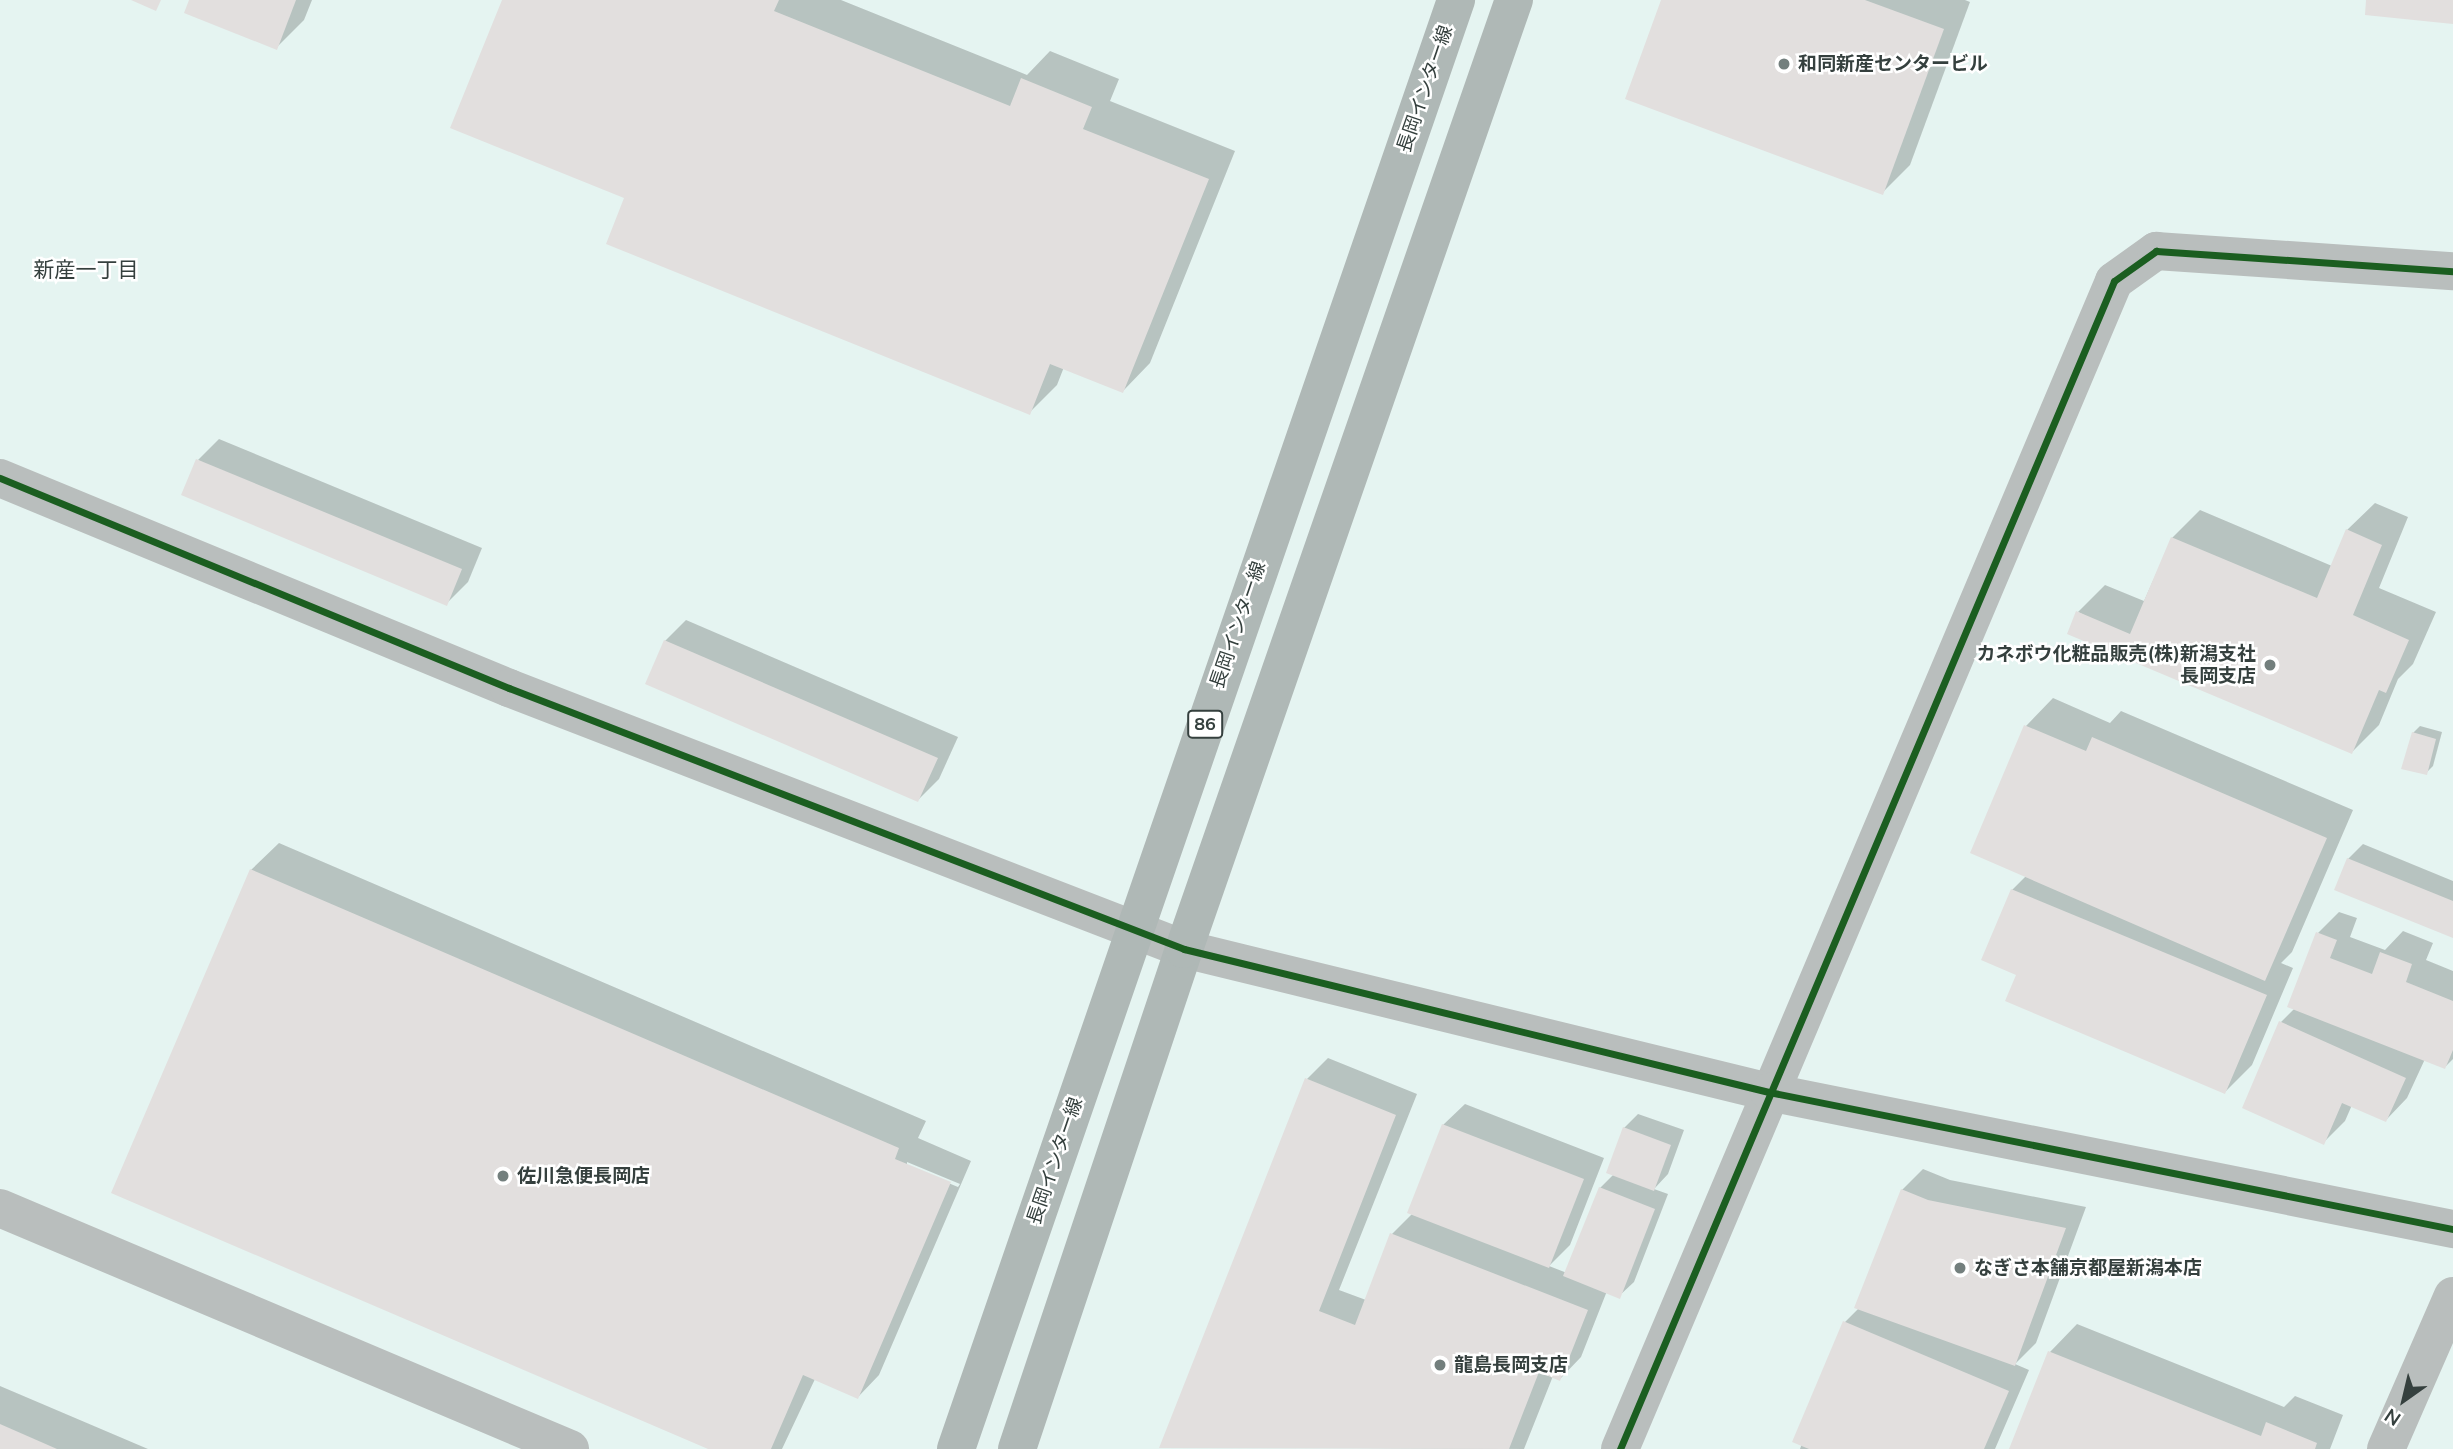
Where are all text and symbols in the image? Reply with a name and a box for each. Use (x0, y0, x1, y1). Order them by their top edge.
street label: 長岡インター線 (1393, 22, 1457, 156)
place label: 和同新産センタービル (1798, 53, 1988, 75)
marker: 和同新産センタービル (1776, 56, 1792, 72)
district label: 新産一丁目 (34, 256, 138, 282)
street label: 長岡インター線 (1206, 558, 1270, 692)
place label: カネボウ化粧品販売(株)新潟支社 長岡支店 (1976, 643, 2256, 687)
marker: カネボウ化粧品販売(株)新潟支社 長岡支店 (2262, 657, 2278, 673)
road number: 86 (1186, 710, 1224, 738)
street label: 長岡インター線 (1023, 1094, 1087, 1228)
place label: 佐川急便長岡店 (517, 1165, 650, 1187)
marker: 佐川急便長岡店 (495, 1168, 511, 1184)
place label: なぎさ本舗京都屋新潟本店 (1974, 1257, 2202, 1279)
marker: なぎさ本舗京都屋新潟本店 (1952, 1260, 1968, 1276)
place label: 龍島長岡支店 (1454, 1354, 1568, 1376)
marker: 龍島長岡支店 (1432, 1357, 1448, 1373)
north arrow (2369, 1365, 2439, 1435)
text: N (2380, 1403, 2405, 1431)

